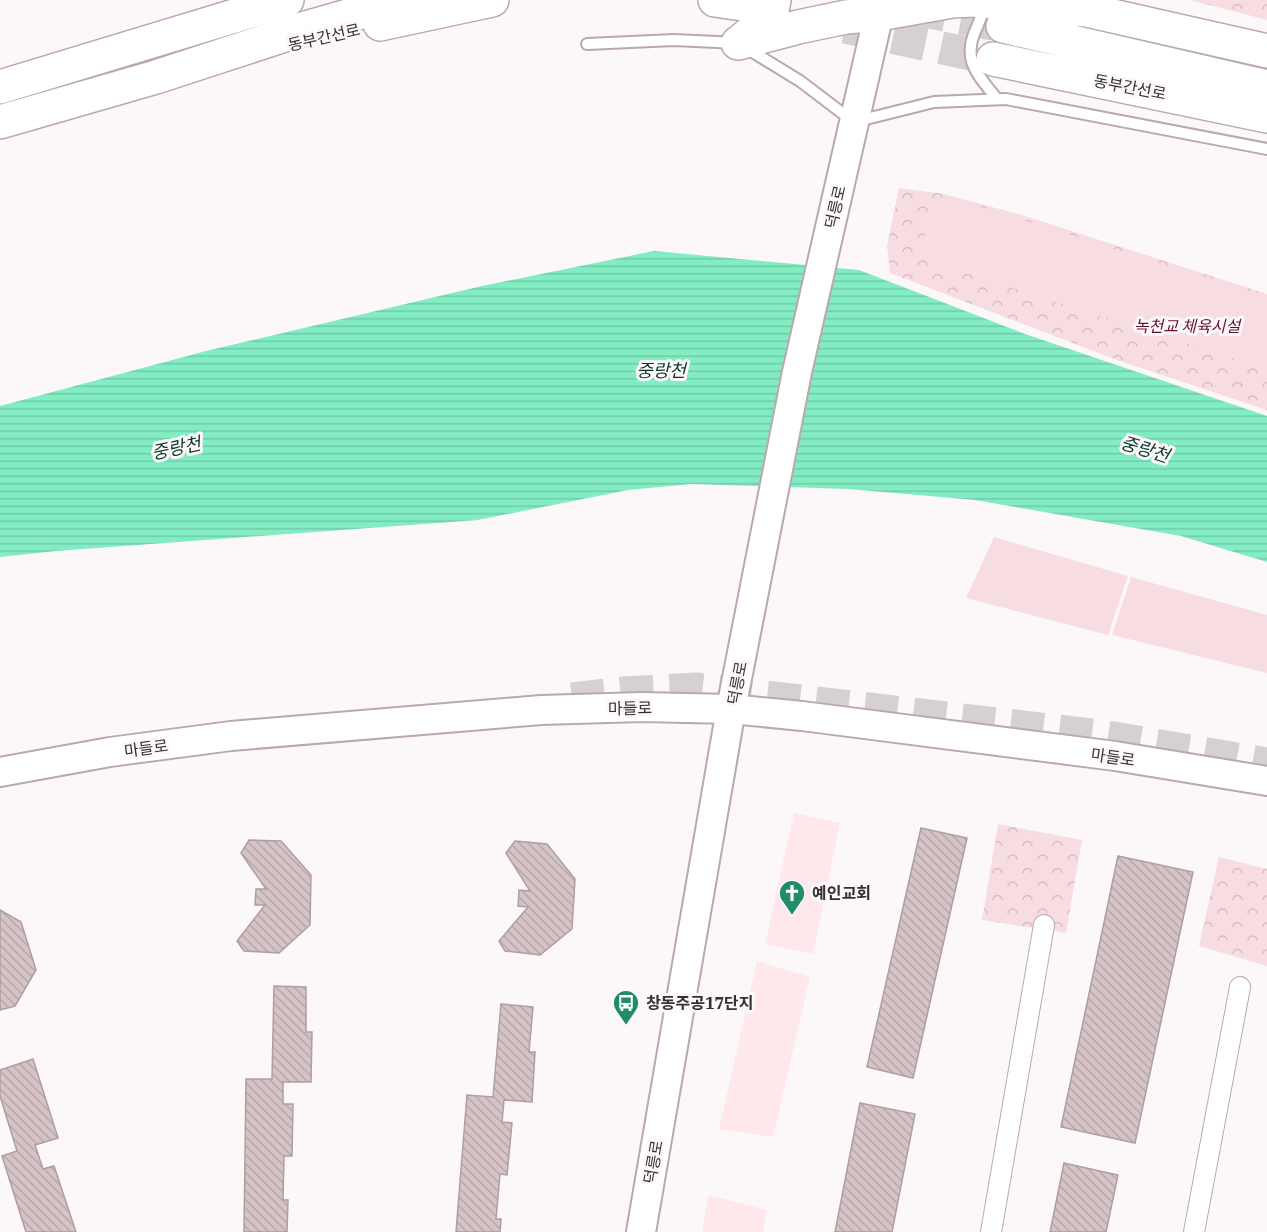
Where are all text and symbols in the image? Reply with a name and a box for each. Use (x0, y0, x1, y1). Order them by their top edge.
street label: 동부간선로 (286, 19, 362, 55)
street label: 동부간선로 (1092, 70, 1168, 104)
street label: 덕릉로 (820, 183, 850, 231)
park label: 녹천교 체육시설 (1134, 316, 1242, 336)
water label: 중랑천 (636, 359, 688, 382)
water label: 중랑천 (149, 431, 205, 464)
water label: 중랑천 (1118, 431, 1174, 468)
street label: 덕릉로 (723, 659, 751, 707)
street label: 마들로 (608, 698, 653, 718)
street label: 마들로 (123, 735, 170, 761)
street label: 마들로 (1090, 744, 1137, 770)
church icon: 예인교회 (777, 878, 807, 916)
place label: 예인교회 (812, 883, 871, 903)
bus stop icon: 창동주공17단지 (611, 988, 641, 1026)
place label: 창동주공17단지 (646, 993, 754, 1013)
street label: 덕릉로 (639, 1138, 667, 1185)

